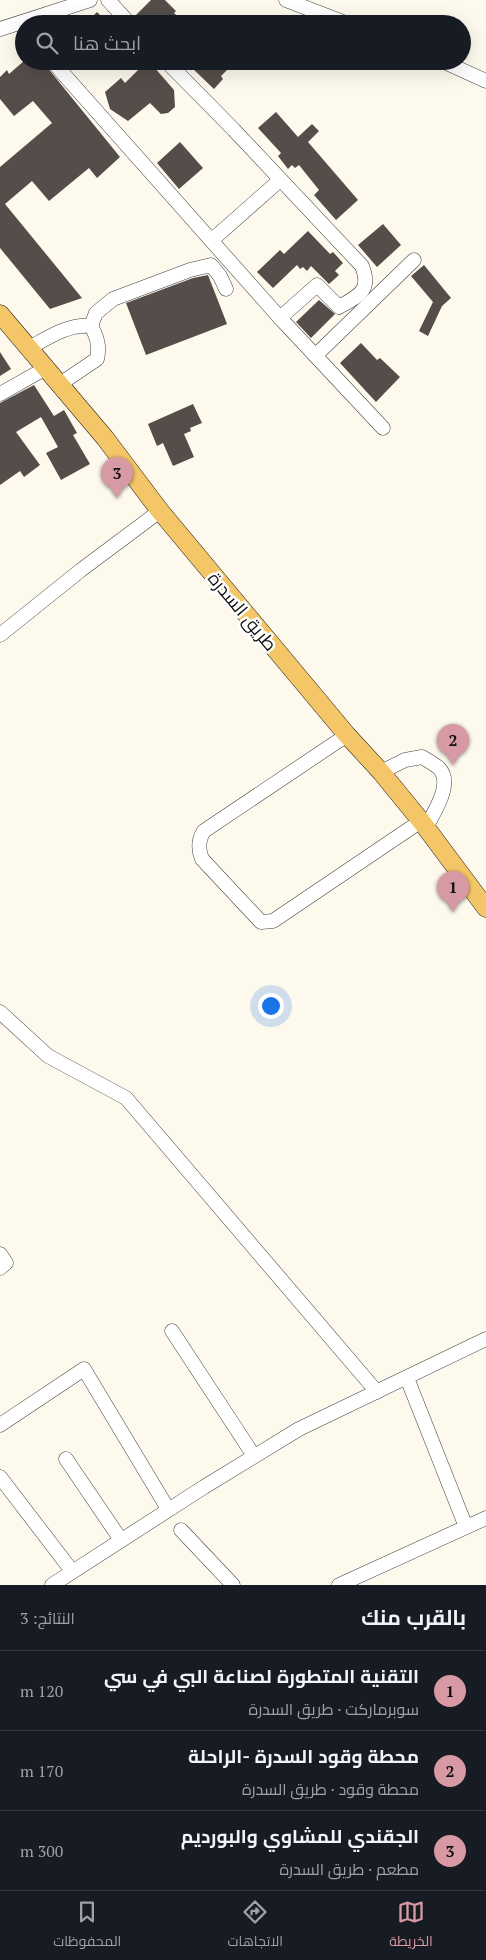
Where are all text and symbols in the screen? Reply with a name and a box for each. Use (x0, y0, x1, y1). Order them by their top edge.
search box (15, 15, 471, 70)
icon: search (33, 29, 61, 57)
text: ابحث هنا (73, 30, 141, 55)
pin: 3 (101, 457, 133, 498)
street label: طريق السدرة (202, 567, 283, 656)
pin: 2 (437, 724, 469, 765)
pin: 1 (437, 871, 469, 912)
your location (258, 993, 284, 1019)
text: بالقرب منك (361, 1603, 466, 1631)
text: النتائج: 3 (20, 1607, 75, 1629)
text: التقنية المتطورة لصناعة البي في سي (104, 1663, 419, 1688)
text: 120 m (20, 1680, 63, 1702)
text: 1 (445, 1680, 455, 1702)
text: سوبرماركت · طريق السدرة (249, 1698, 419, 1720)
text: محطة وقود السدرة -الراحلة (188, 1743, 419, 1768)
text: 170 m (20, 1760, 63, 1782)
text: 2 (445, 1760, 455, 1782)
text: محطة وقود · طريق السدرة (242, 1778, 419, 1800)
text: الجقندي للمشاوي والبورديم (181, 1823, 419, 1848)
text: 300 m (20, 1840, 63, 1862)
text: 3 (445, 1840, 455, 1862)
text: مطعم · طريق السدرة (279, 1858, 419, 1880)
tab: المحفوظات (53, 1898, 121, 1954)
tab: الاتجاهات (228, 1898, 283, 1954)
tab: الخريطة (389, 1898, 433, 1954)

